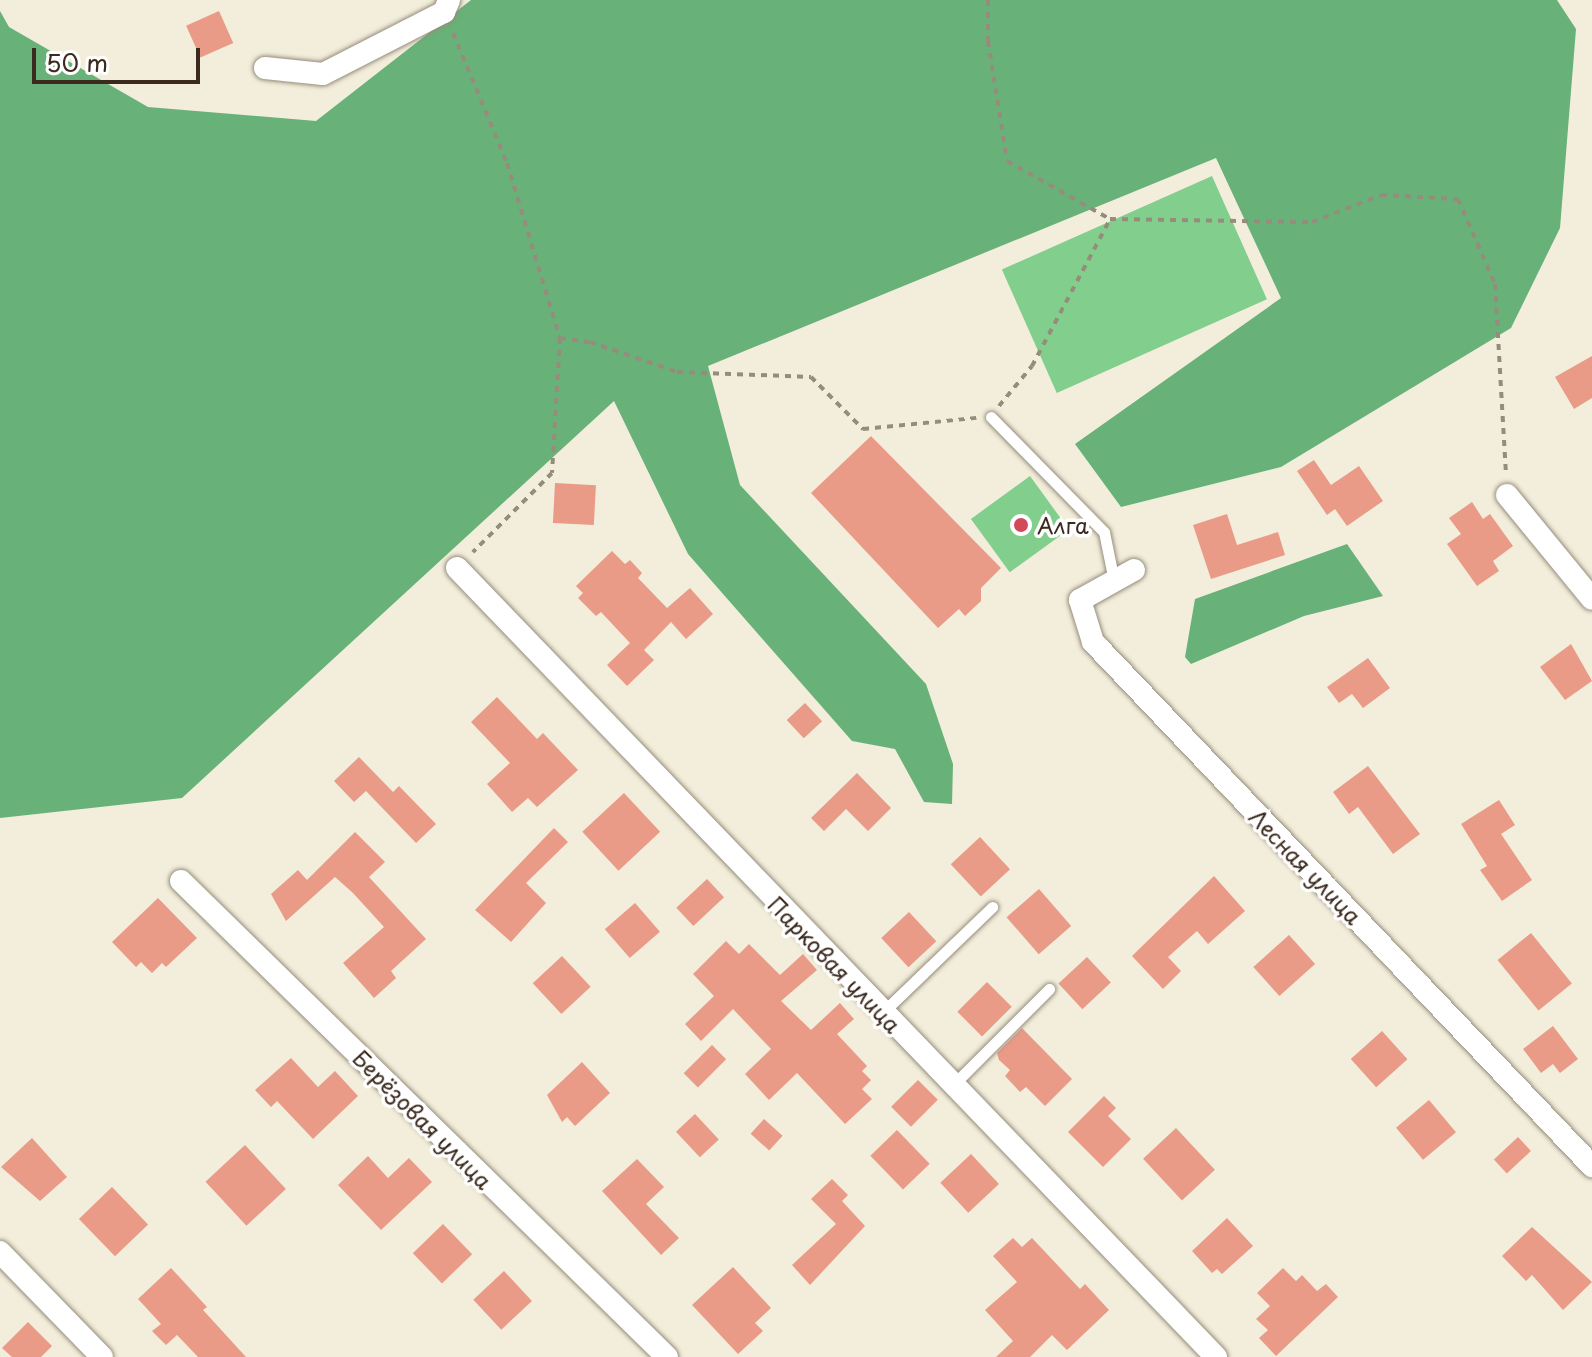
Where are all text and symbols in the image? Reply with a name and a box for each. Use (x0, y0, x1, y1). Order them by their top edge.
scale bar (36, 32, 204, 82)
text: 50 m (46, 44, 108, 80)
place label: Алга (1037, 512, 1089, 538)
marker: Алга (1012, 516, 1030, 534)
street label: Лесная улица (1244, 803, 1368, 929)
street label: Парковая улица (763, 890, 907, 1038)
street label: Берёзовая улица (348, 1044, 498, 1194)

